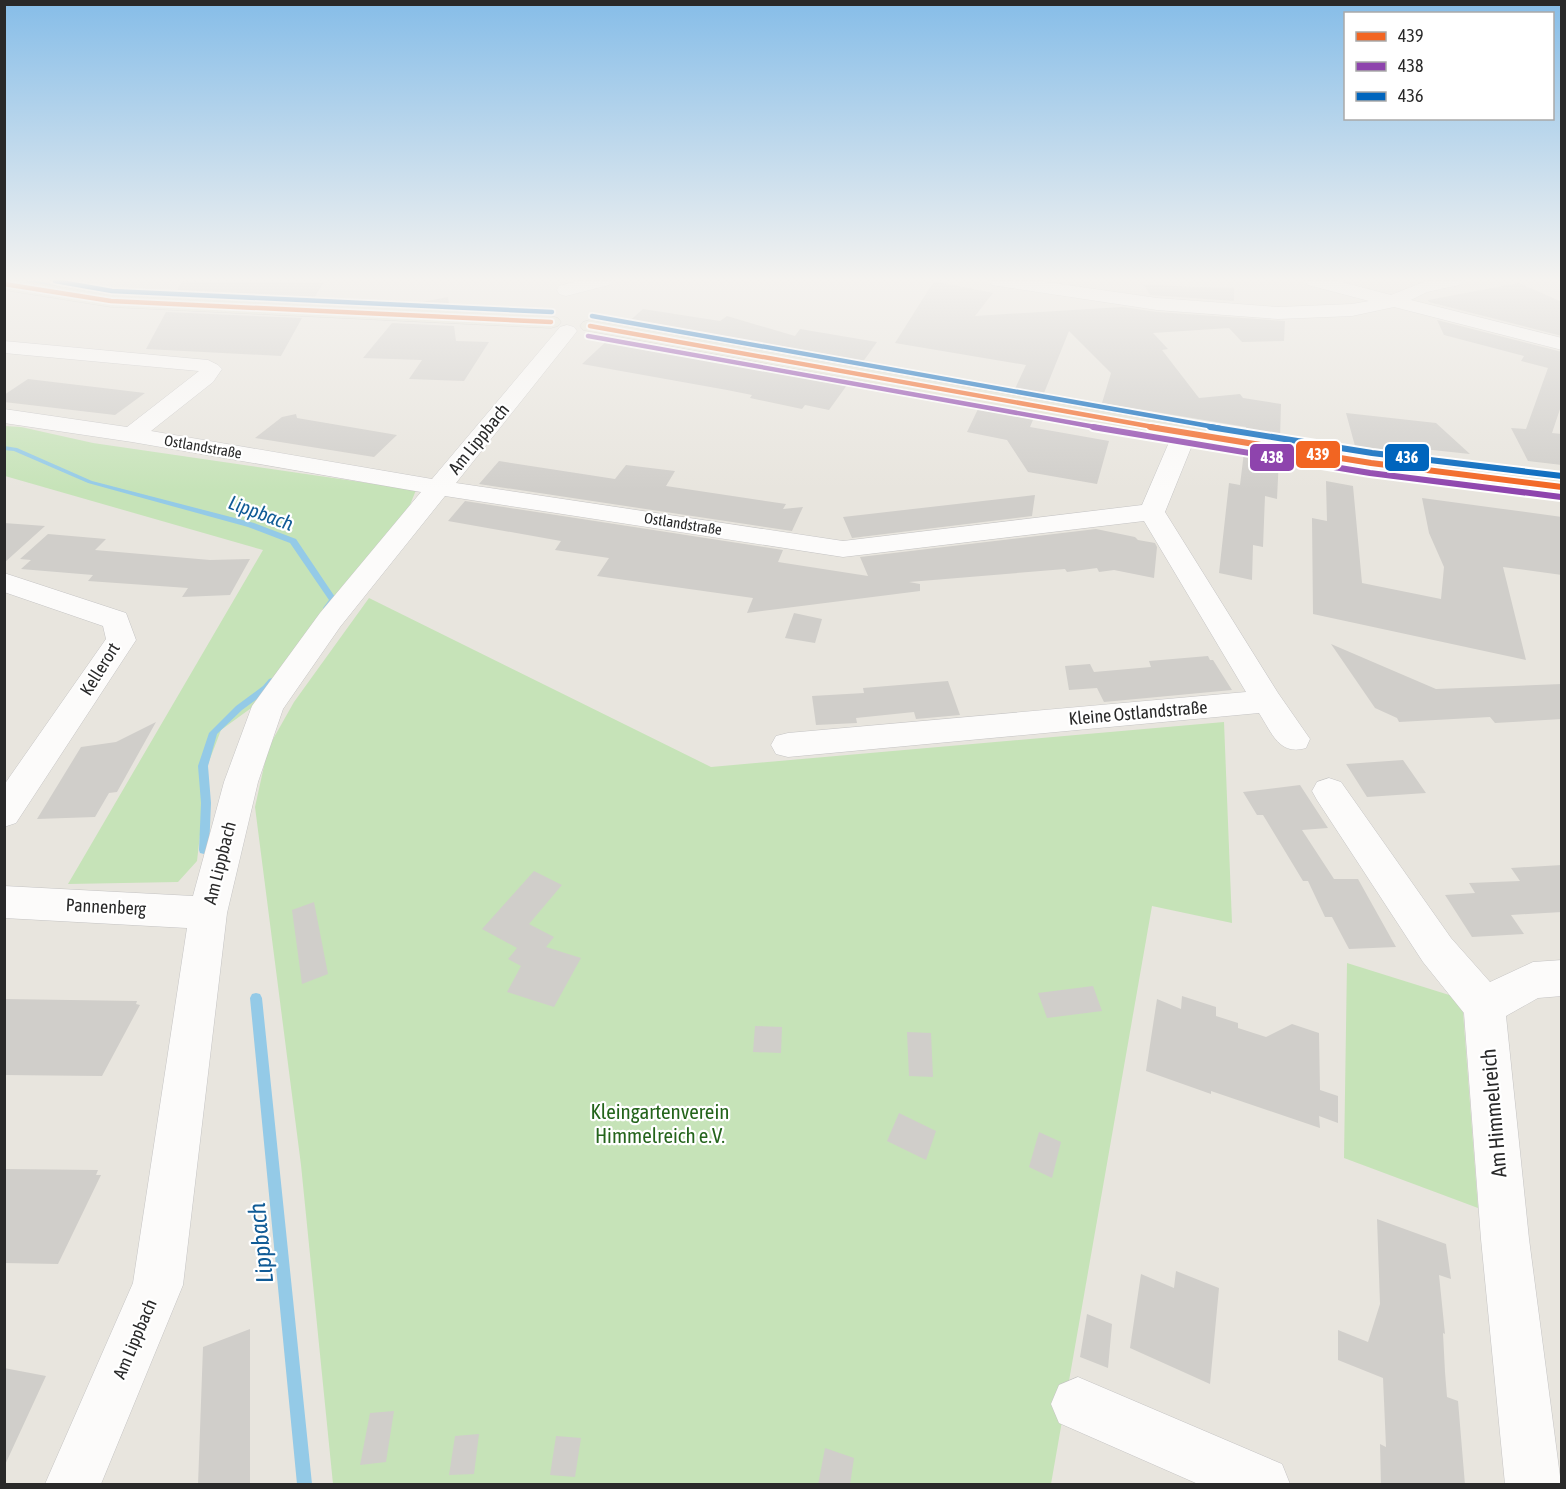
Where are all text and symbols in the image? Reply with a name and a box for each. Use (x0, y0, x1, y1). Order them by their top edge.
legend (1344, 12, 1554, 120)
text: 439 (1398, 25, 1423, 46)
text: 438 (1398, 55, 1423, 76)
text: 436 (1398, 85, 1423, 106)
street label: Am Lippbach (444, 399, 513, 478)
street label: Ostlandstraße (163, 431, 243, 462)
line badge: 439 (1295, 440, 1341, 469)
line badge: 438 (1249, 443, 1295, 472)
line badge: 436 (1384, 443, 1430, 472)
text: 439 (1306, 445, 1330, 463)
text: 438 (1260, 448, 1284, 466)
text: 436 (1395, 448, 1419, 466)
water label: Lippbach (226, 490, 297, 535)
street label: Ostlandstraße (643, 509, 723, 538)
street label: Kellerort (75, 638, 124, 699)
street label: Kleine Ostlandstraße (1068, 696, 1208, 729)
street label: Am Lippbach (199, 819, 240, 907)
street label: Pannenberg (65, 894, 147, 919)
street label: Am Himmelreich (1475, 1048, 1511, 1178)
park label: Kleingartenverein Himmelreich e.V. (591, 1099, 729, 1147)
water label: Lippbach (243, 1201, 278, 1285)
street label: Am Lippbach (108, 1296, 161, 1382)

